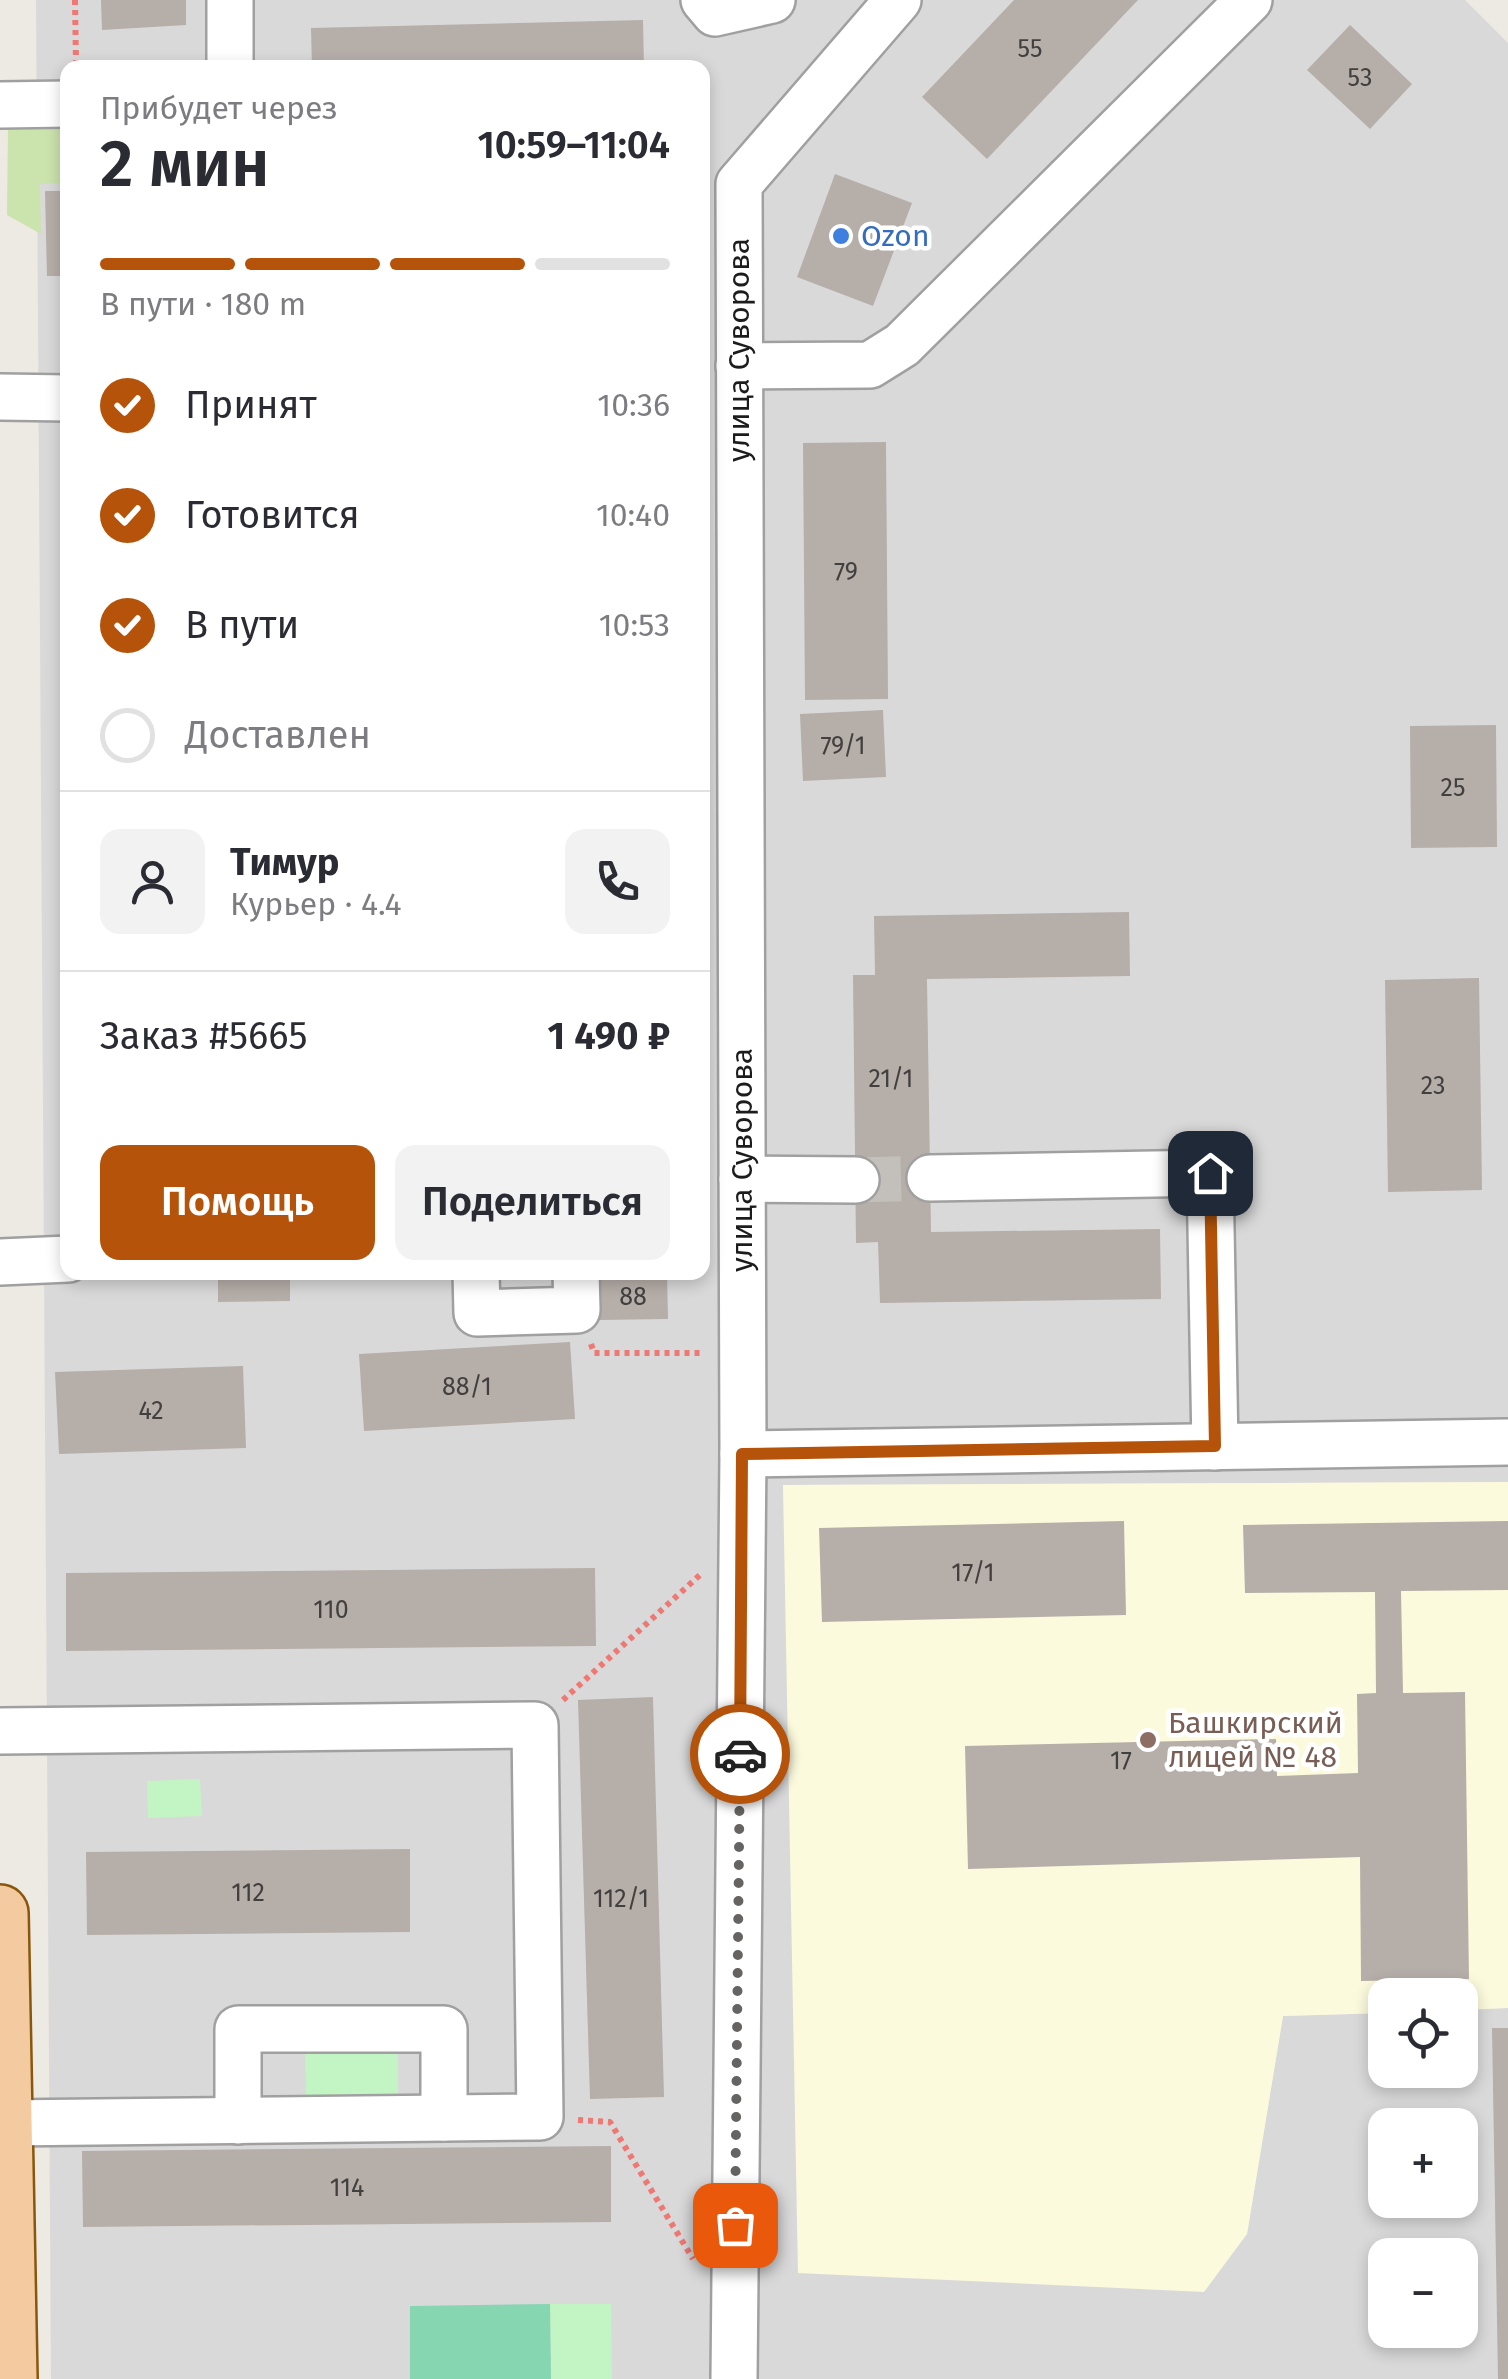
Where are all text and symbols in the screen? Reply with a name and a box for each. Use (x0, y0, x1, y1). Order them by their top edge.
house number: 55 (1018, 34, 1042, 64)
house number: 53 (1348, 63, 1372, 93)
text: Прибудет через (100, 89, 338, 127)
text: 10:59–11:04 (477, 122, 670, 168)
text: 2 мин (100, 125, 270, 203)
place label: Ozon (861, 218, 929, 254)
marker: Ozon (830, 225, 852, 247)
street label: улица Суворова (721, 238, 757, 462)
text: В пути · 180 m (100, 285, 306, 323)
icon: check (100, 378, 155, 433)
text: Принят (185, 382, 317, 428)
text: 10:36 (597, 386, 670, 424)
icon: check (100, 488, 155, 543)
text: Готовится (185, 492, 360, 538)
text: 10:40 (596, 496, 670, 534)
house number: 79 (834, 557, 858, 587)
icon: check (100, 598, 155, 653)
text: В пути (185, 602, 299, 648)
text: 10:53 (599, 606, 670, 644)
text: Доставлен (185, 712, 371, 758)
house number: 79/1 (820, 731, 866, 761)
house number: 25 (1441, 773, 1465, 803)
button: person (100, 829, 205, 934)
button: phone (565, 829, 670, 934)
text: Тимур (230, 839, 339, 885)
text: Курьер · 4.4 (230, 885, 402, 923)
text: Заказ #5665 (100, 1013, 307, 1059)
text: 1 490 ₽ (548, 1013, 670, 1059)
street label: улица Суворова (724, 1048, 760, 1272)
house number: 21/1 (869, 1064, 913, 1094)
house number: 23 (1421, 1071, 1445, 1101)
pin (1168, 1131, 1253, 1216)
button: Помощь (100, 1145, 375, 1260)
button: Поделиться (395, 1145, 670, 1260)
icon: home (1183, 1146, 1238, 1201)
house number: 88 (619, 1282, 647, 1312)
house number: 88/1 (442, 1372, 492, 1402)
house number: 42 (138, 1396, 164, 1426)
house number: 17/1 (951, 1558, 995, 1588)
house number: 110 (313, 1595, 349, 1625)
courier (690, 1704, 790, 1804)
place label: Башкирский лицей № 48 (1168, 1705, 1343, 1775)
icon: car (713, 1727, 768, 1782)
marker: Башкирский лицей № 48 (1137, 1729, 1159, 1751)
house number: 17 (1110, 1746, 1132, 1776)
house number: 112 (231, 1878, 265, 1908)
house number: 112/1 (593, 1884, 649, 1914)
map controls (1368, 1978, 1478, 2348)
button: locate (1368, 1978, 1478, 2088)
button: + (1368, 2108, 1478, 2218)
house number: 114 (330, 2173, 364, 2203)
pin (693, 2183, 778, 2268)
icon: bag (708, 2198, 763, 2253)
button: − (1368, 2238, 1478, 2348)

